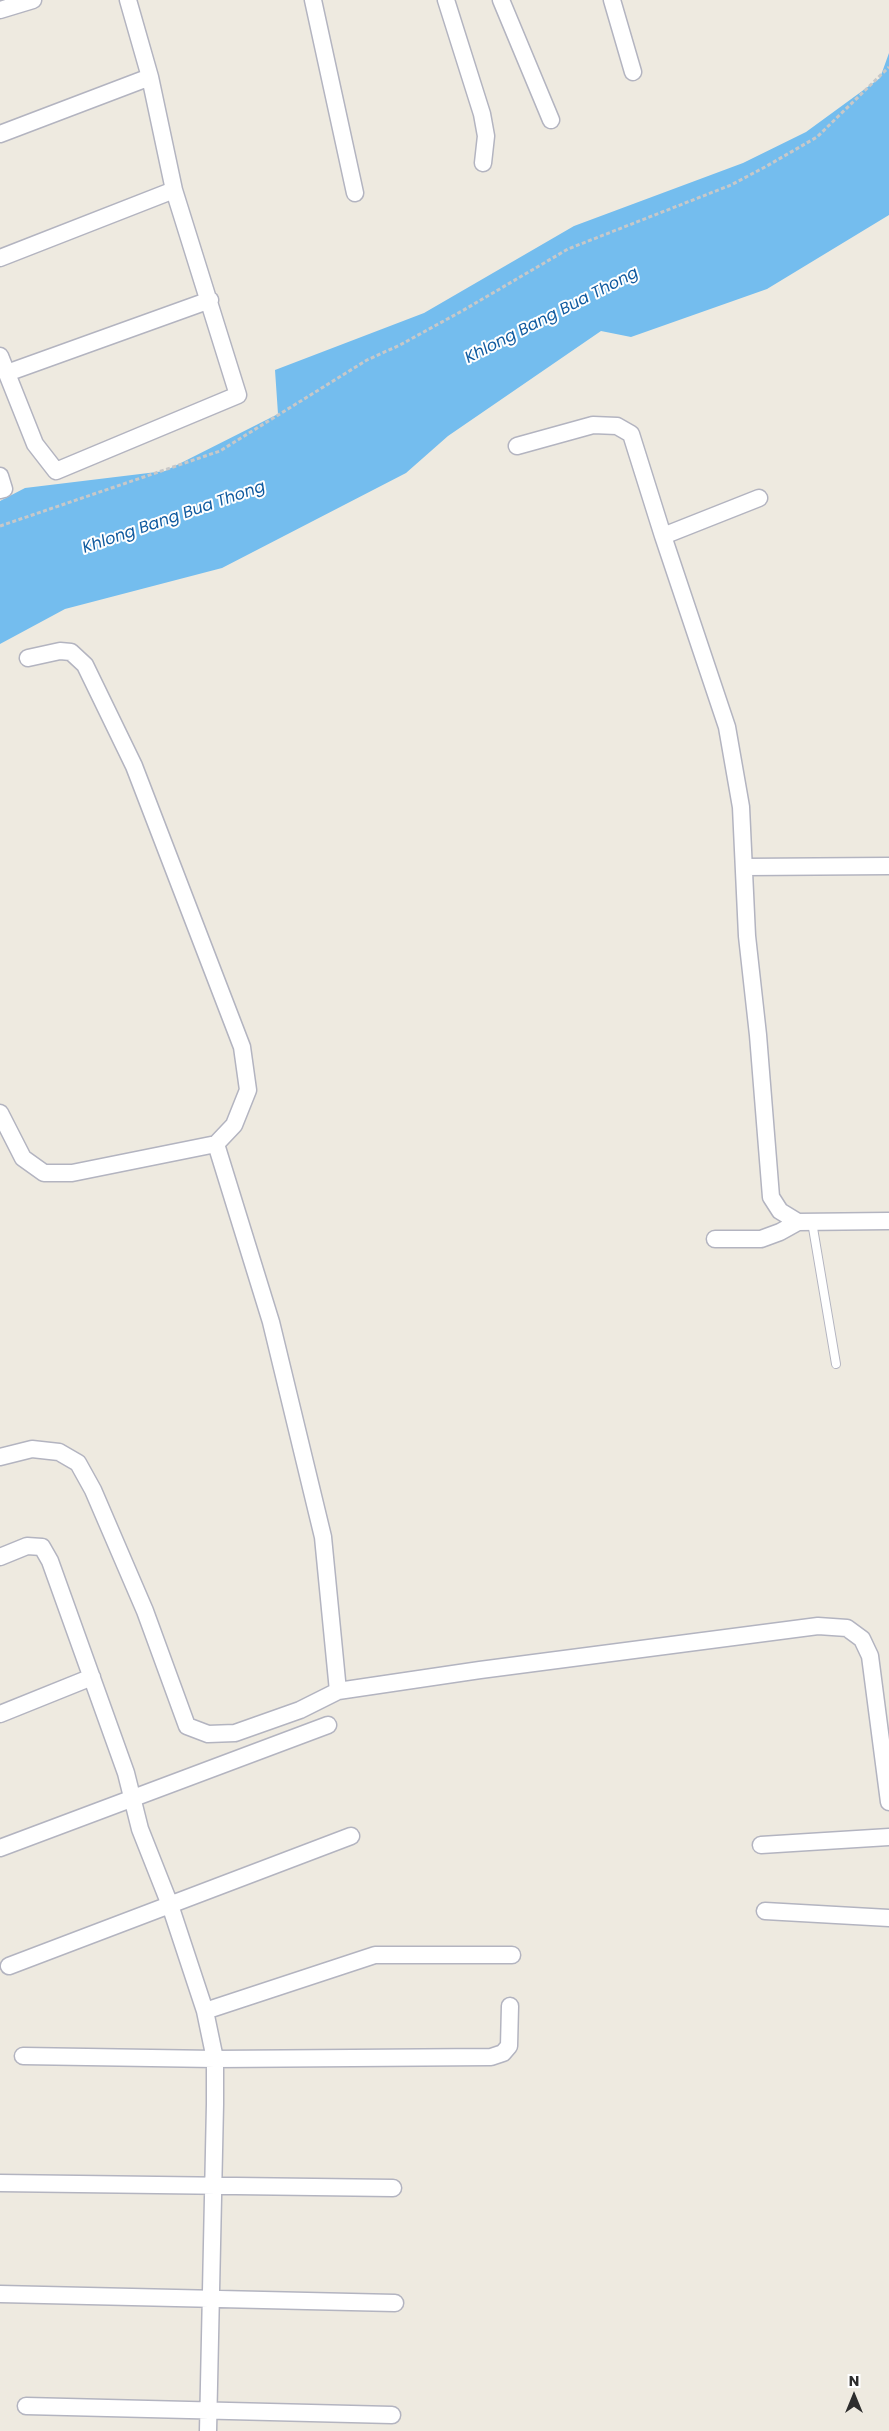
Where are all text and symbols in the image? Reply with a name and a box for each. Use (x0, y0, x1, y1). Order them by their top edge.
water label: Khlong Bang Bua Thong (462, 264, 642, 368)
water label: Khlong Bang Bua Thong (80, 478, 268, 558)
north arrow (829, 2371, 879, 2421)
text: N (849, 2371, 859, 2391)

